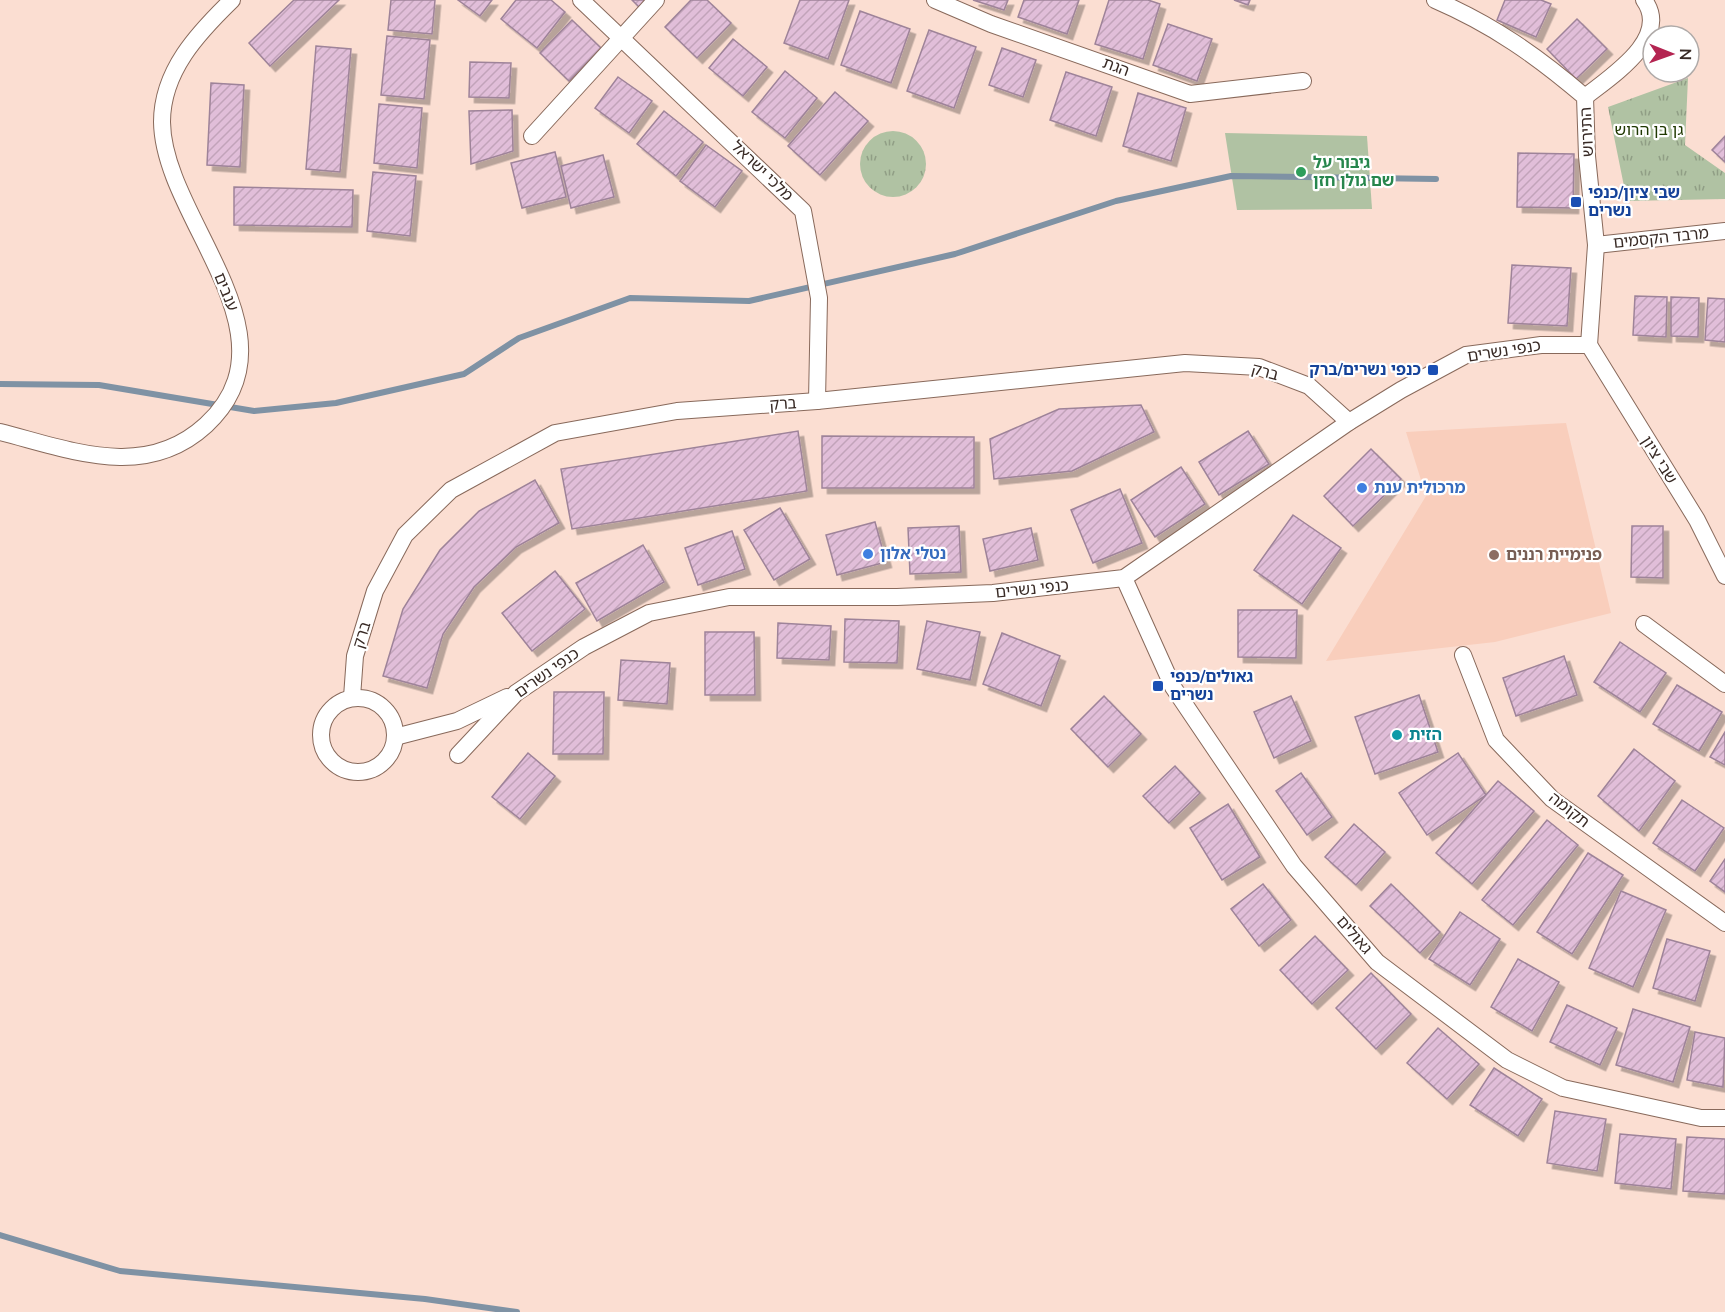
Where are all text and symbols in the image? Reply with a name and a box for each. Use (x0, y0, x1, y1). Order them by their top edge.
north arrow (1641, 24, 1701, 84)
text: N (1674, 48, 1696, 60)
street label: הגת (1100, 52, 1132, 82)
street label: התירוש (1575, 106, 1599, 158)
park label: גן בן הרוש (1615, 119, 1683, 141)
street label: מלכי ישראל (726, 136, 798, 206)
place label: גיבור על שם גולן חזן (1313, 152, 1394, 192)
marker: גיבור על שם גולן חזן (1294, 165, 1308, 179)
place label: שבי ציון/כנפי נשרים (1588, 182, 1680, 222)
marker: שבי ציון/כנפי נשרים (1569, 195, 1583, 209)
street label: מרבד הקסמים (1612, 222, 1710, 254)
street label: ענבים (208, 269, 244, 315)
street label: כנפי נשרים (1466, 334, 1542, 368)
street label: ברק (1249, 358, 1281, 386)
place label: כנפי נשרים/ברק (1309, 359, 1421, 381)
marker: כנפי נשרים/ברק (1426, 363, 1440, 377)
street label: ברק (769, 392, 797, 416)
street label: שבי ציון (1636, 432, 1682, 488)
place label: מרכולית ענת (1374, 477, 1466, 499)
marker: מרכולית ענת (1355, 481, 1369, 495)
place label: נטלי אלון (880, 543, 946, 565)
place label: פנימיית רננים (1506, 544, 1602, 566)
marker: נטלי אלון (861, 547, 875, 561)
marker: פנימיית רננים (1487, 548, 1501, 562)
street label: כנפי נשרים (994, 574, 1070, 604)
street label: ברק (348, 619, 376, 651)
street label: כנפי נשרים (510, 643, 584, 703)
place label: גאולים/כנפי נשרים (1170, 666, 1253, 706)
marker: גאולים/כנפי נשרים (1151, 679, 1165, 693)
place label: הזית (1409, 724, 1442, 746)
marker: הזית (1390, 728, 1404, 742)
street label: תקומה (1544, 787, 1594, 833)
street label: גאולים (1331, 911, 1377, 959)

